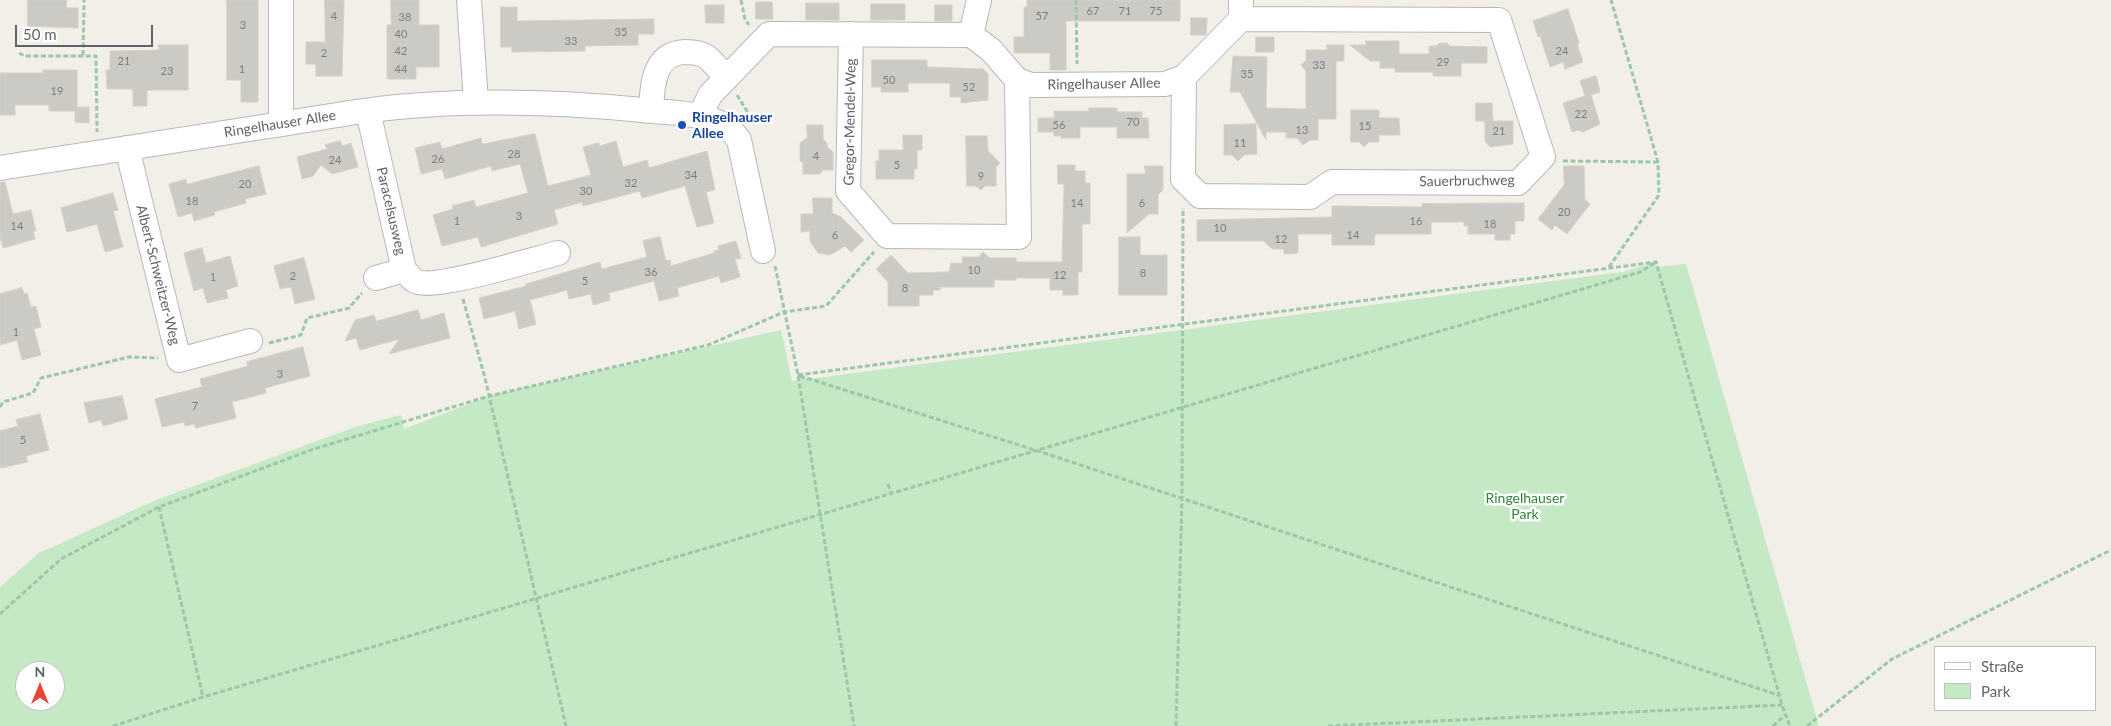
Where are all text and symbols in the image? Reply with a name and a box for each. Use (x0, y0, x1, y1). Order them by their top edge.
house number: 67 (1087, 4, 1099, 18)
house number: 71 (1119, 4, 1131, 18)
house number: 75 (1150, 4, 1162, 18)
house number: 4 (331, 9, 337, 23)
house number: 57 (1036, 9, 1048, 23)
house number: 38 (399, 10, 411, 24)
scale bar (18, 15, 155, 47)
house number: 3 (240, 18, 246, 32)
text: 50 m (23, 25, 57, 43)
house number: 35 (615, 25, 627, 39)
house number: 40 (395, 27, 407, 41)
house number: 33 (565, 34, 577, 48)
house number: 42 (395, 44, 407, 58)
house number: 24 (1556, 44, 1568, 58)
house number: 2 (321, 46, 327, 60)
house number: 21 (118, 54, 130, 68)
house number: 29 (1437, 55, 1449, 69)
street label: Gregor-Mendel-Weg (840, 58, 860, 186)
house number: 33 (1313, 58, 1325, 72)
house number: 1 (239, 62, 245, 76)
house number: 44 (395, 62, 407, 76)
house number: 23 (161, 64, 173, 78)
house number: 35 (1241, 67, 1253, 81)
house number: 50 (883, 73, 895, 87)
street label: Ringelhauser Allee (1047, 75, 1161, 93)
house number: 52 (963, 80, 975, 94)
house number: 19 (51, 84, 63, 98)
street label: Ringelhauser Allee (223, 107, 337, 141)
house number: 22 (1575, 107, 1587, 121)
place label: Ringelhauser Allee (692, 109, 772, 142)
house number: 70 (1127, 115, 1139, 129)
house number: 56 (1053, 118, 1065, 132)
marker: Ringelhauser Allee (676, 119, 688, 131)
house number: 15 (1359, 119, 1371, 133)
house number: 13 (1296, 123, 1308, 137)
house number: 21 (1493, 124, 1505, 138)
house number: 11 (1234, 136, 1246, 150)
house number: 28 (508, 147, 520, 161)
house number: 4 (813, 149, 819, 163)
house number: 26 (432, 152, 444, 166)
house number: 24 (329, 153, 341, 167)
house number: 5 (894, 158, 900, 172)
street label: Paracelsusweg (373, 165, 409, 257)
house number: 34 (685, 168, 697, 182)
house number: 9 (978, 169, 984, 183)
street label: Sauerbruchweg (1419, 172, 1515, 190)
house number: 32 (625, 176, 637, 190)
house number: 20 (239, 177, 251, 191)
house number: 30 (580, 184, 592, 198)
house number: 18 (186, 194, 198, 208)
house number: 14 (1071, 196, 1083, 210)
house number: 6 (1139, 196, 1145, 210)
street label: Albert-Schweitzer-Weg (132, 203, 184, 347)
house number: 20 (1558, 205, 1570, 219)
house number: 3 (516, 209, 522, 223)
house number: 1 (454, 214, 460, 228)
house number: 16 (1410, 214, 1422, 228)
house number: 18 (1484, 217, 1496, 231)
house number: 14 (11, 219, 23, 233)
house number: 10 (1214, 221, 1226, 235)
house number: 6 (832, 228, 838, 242)
house number: 14 (1347, 228, 1359, 242)
house number: 12 (1275, 232, 1287, 246)
house number: 10 (968, 263, 980, 277)
house number: 36 (645, 265, 657, 279)
house number: 8 (1140, 266, 1146, 280)
house number: 12 (1054, 268, 1066, 282)
house number: 2 (290, 269, 296, 283)
house number: 1 (210, 270, 216, 284)
house number: 5 (582, 274, 588, 288)
house number: 8 (902, 281, 908, 295)
house number: 1 (13, 325, 19, 339)
house number: 3 (277, 367, 283, 381)
house number: 7 (192, 399, 198, 413)
house number: 5 (20, 433, 26, 447)
park label: Ringelhauser Park (1486, 490, 1564, 522)
legend (1934, 646, 2096, 711)
text: Straße (1981, 657, 2024, 675)
north arrow (15, 661, 65, 711)
text: N (35, 663, 45, 680)
text: Park (1981, 682, 2010, 700)

